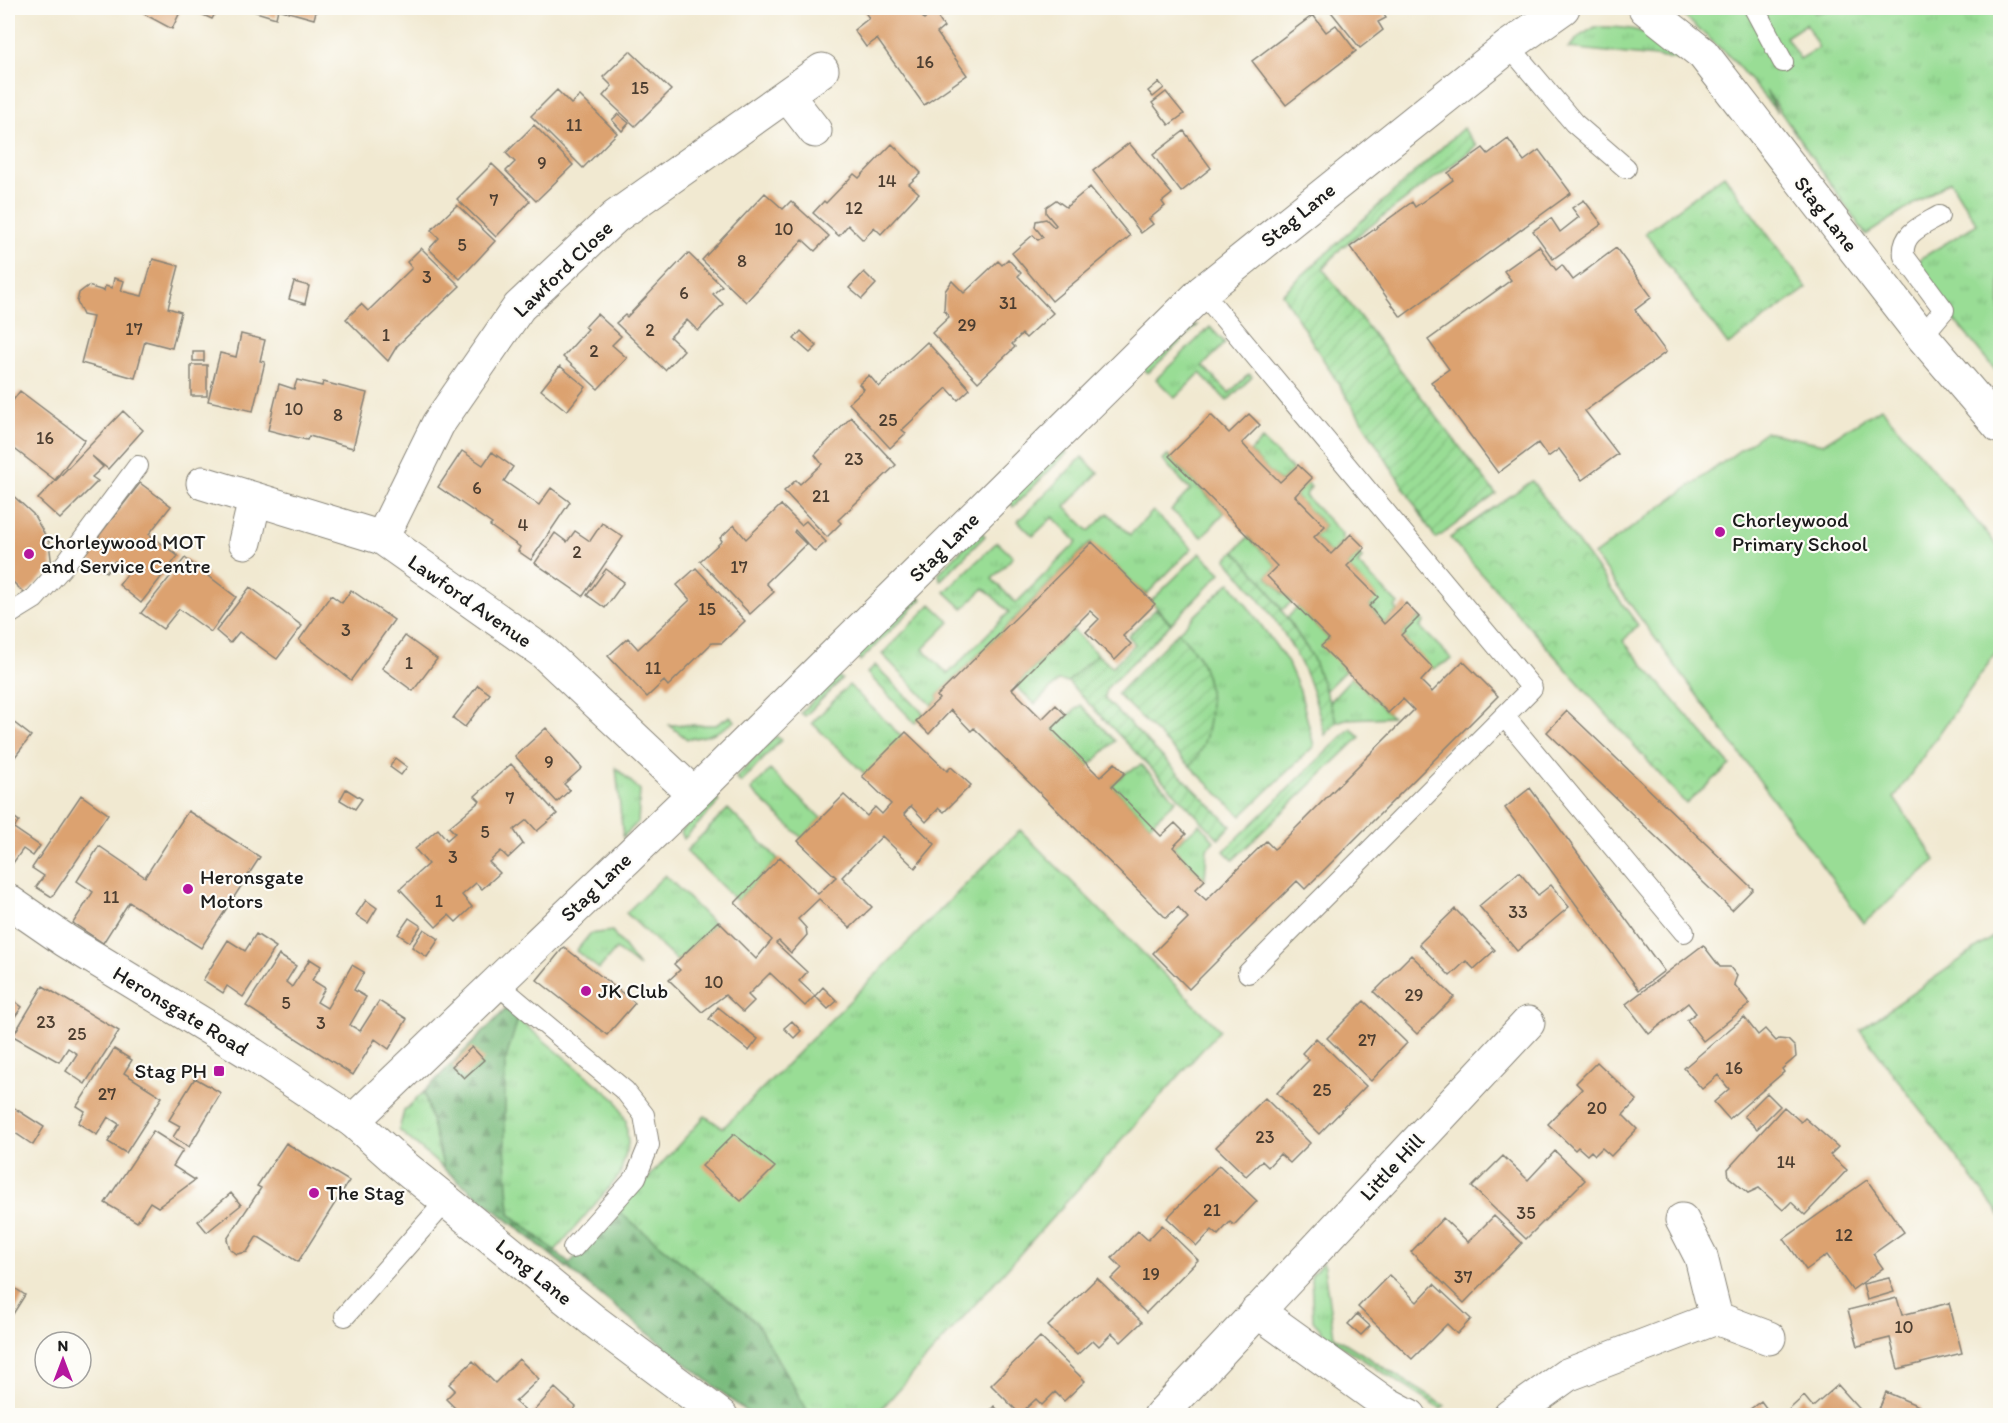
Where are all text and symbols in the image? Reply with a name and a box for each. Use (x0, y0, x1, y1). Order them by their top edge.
house number: 16 (916, 51, 934, 73)
house number: 15 (631, 77, 649, 99)
house number: 11 (566, 114, 582, 136)
house number: 9 (537, 152, 547, 174)
house number: 14 (877, 170, 897, 192)
street label: Stag Lane (1789, 171, 1864, 256)
street label: Stag Lane (1255, 177, 1340, 252)
house number: 7 (490, 189, 499, 211)
house number: 12 (845, 197, 863, 219)
street label: Lawford Close (508, 215, 618, 322)
house number: 10 (774, 218, 794, 240)
house number: 5 (457, 234, 467, 256)
house number: 8 (737, 250, 747, 272)
house number: 3 (422, 266, 432, 288)
house number: 6 (679, 282, 689, 304)
house number: 31 (999, 292, 1017, 314)
house number: 29 (958, 314, 976, 336)
house number: 17 (125, 318, 143, 340)
house number: 2 (645, 319, 655, 341)
house number: 1 (382, 324, 390, 346)
house number: 2 (589, 340, 599, 362)
house number: 10 (284, 398, 304, 420)
house number: 8 (333, 404, 343, 426)
house number: 25 (879, 409, 897, 431)
house number: 16 (36, 427, 54, 449)
house number: 23 (844, 448, 864, 470)
house number: 6 (472, 477, 482, 499)
house number: 21 (812, 485, 830, 507)
street label: Stag Lane (903, 506, 984, 587)
place label: Chorleywood Primary School (1732, 507, 1868, 556)
house number: 4 (518, 514, 529, 536)
marker: Chorleywood Primary School (1713, 525, 1727, 539)
place label: Chorleywood MOT and Service Centre (41, 529, 211, 578)
house number: 2 (572, 541, 582, 563)
marker: Chorleywood MOT and Service Centre (22, 547, 36, 561)
street label: Lawford Avenue (403, 549, 537, 653)
house number: 17 (730, 556, 748, 578)
house number: 15 (698, 598, 716, 620)
house number: 3 (341, 619, 351, 641)
house number: 1 (405, 652, 413, 674)
house number: 11 (645, 657, 661, 679)
house number: 9 (544, 751, 554, 773)
house number: 7 (506, 787, 515, 809)
house number: 5 (480, 821, 490, 843)
house number: 3 (448, 846, 458, 868)
street label: Stag Lane (555, 847, 636, 927)
place label: Heronsgate Motors (200, 864, 304, 913)
marker: Heronsgate Motors (181, 882, 195, 896)
house number: 11 (103, 886, 119, 908)
house number: 1 (435, 890, 443, 912)
house number: 33 (1508, 901, 1528, 923)
street label: Heronsgate Road (109, 960, 254, 1061)
house number: 10 (704, 971, 724, 993)
place label: JK Club (598, 978, 668, 1003)
marker: JK Club (579, 984, 593, 998)
house number: 29 (1405, 984, 1423, 1006)
house number: 5 (281, 992, 291, 1014)
house number: 23 (36, 1011, 56, 1033)
house number: 3 (316, 1012, 326, 1034)
house number: 25 (68, 1023, 86, 1045)
house number: 27 (1358, 1029, 1376, 1051)
house number: 16 (1725, 1057, 1743, 1079)
place label: Stag PH (134, 1058, 207, 1083)
marker: Stag PH (212, 1064, 226, 1078)
house number: 25 (1313, 1079, 1331, 1101)
house number: 27 (98, 1083, 116, 1105)
house number: 20 (1587, 1097, 1607, 1119)
house number: 23 (1255, 1126, 1275, 1148)
street label: Little Hill (1354, 1128, 1429, 1206)
house number: 14 (1776, 1151, 1796, 1173)
place label: The Stag (326, 1180, 405, 1205)
marker: The Stag (307, 1186, 321, 1200)
house number: 21 (1203, 1199, 1221, 1221)
house number: 35 (1516, 1202, 1536, 1224)
house number: 12 (1835, 1224, 1853, 1246)
street label: Long Lane (491, 1233, 578, 1310)
house number: 19 (1142, 1263, 1160, 1285)
house number: 37 (1454, 1266, 1472, 1288)
house number: 10 (1894, 1316, 1914, 1338)
north arrow (33, 1330, 93, 1390)
text: N (58, 1336, 68, 1355)

